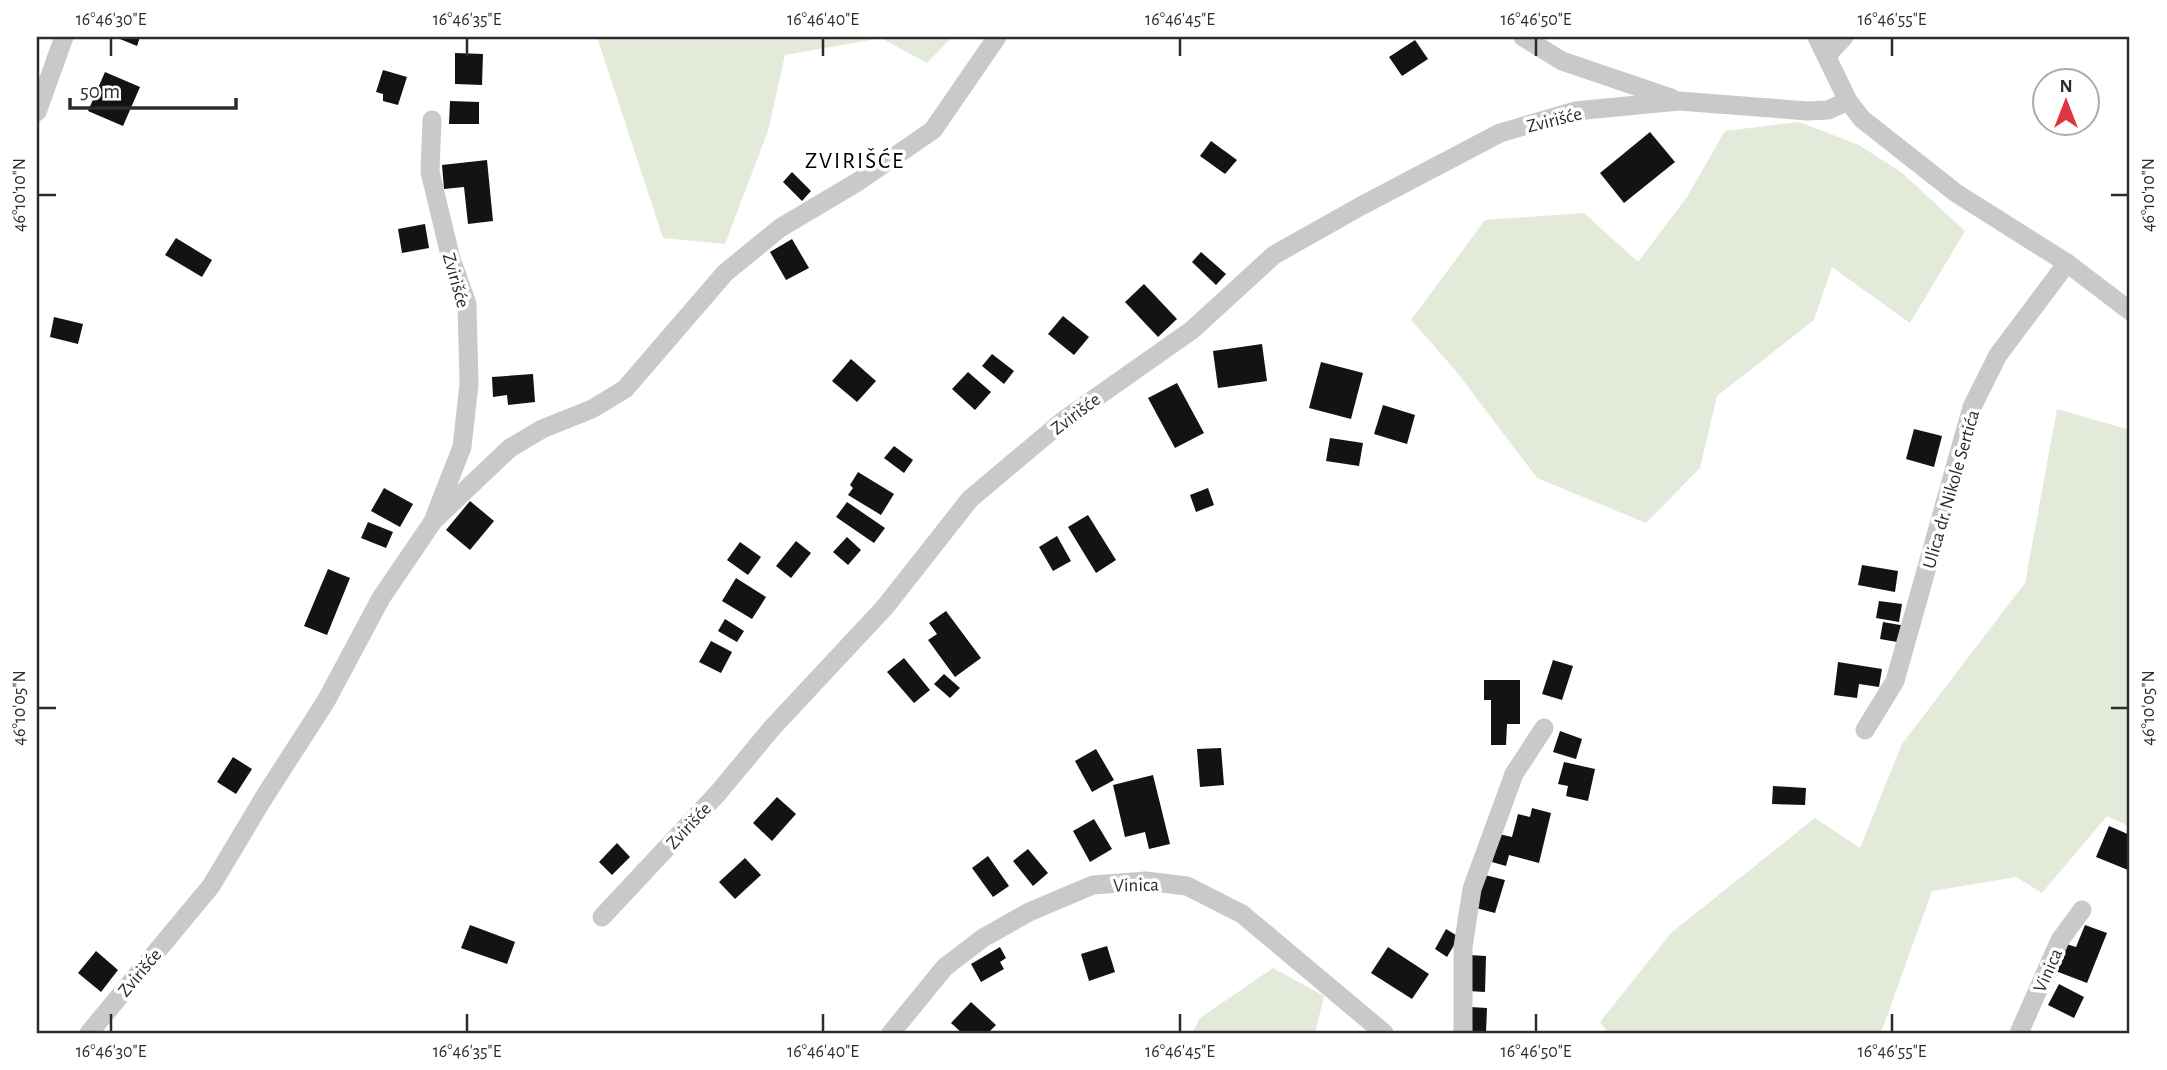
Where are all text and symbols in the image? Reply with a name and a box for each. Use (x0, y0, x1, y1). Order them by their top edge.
text: 16°46'30"E (76, 11, 147, 29)
text: 16°46'35"E (433, 11, 502, 29)
text: 16°46'40"E (787, 11, 859, 29)
text: 16°46'45"E (1145, 11, 1215, 29)
text: 16°46'50"E (1501, 11, 1572, 29)
text: 16°46'55"E (1858, 11, 1927, 29)
scale bar (70, 66, 236, 110)
north arrow (2030, 66, 2100, 136)
text: N (2059, 77, 2073, 96)
text: 50 m (80, 81, 120, 102)
street label: Zvirišće (1525, 104, 1584, 136)
district label: ZVIRIŠĆE (805, 147, 905, 173)
text: 46°10'10"N (11, 158, 29, 232)
text: 46°10'10"N (2140, 158, 2158, 232)
street label: Zvirišće (439, 251, 472, 310)
street label: Zvirišće (1048, 390, 1104, 439)
street label: Ulica dr. Nikole Sertića (1920, 408, 1983, 571)
text: 46°10'05"N (11, 670, 29, 746)
text: 46°10'05"N (2140, 670, 2158, 746)
street label: Zvirišće (663, 799, 715, 853)
street label: Vinica (1113, 876, 1159, 895)
street label: Zvirišće (115, 945, 165, 1001)
street label: Vinica (2030, 946, 2066, 995)
text: 16°46'30"E (76, 1043, 147, 1061)
text: 16°46'35"E (433, 1043, 502, 1061)
text: 16°46'40"E (787, 1043, 859, 1061)
text: 16°46'45"E (1145, 1043, 1215, 1061)
text: 16°46'50"E (1501, 1043, 1572, 1061)
text: 16°46'55"E (1858, 1043, 1927, 1061)

